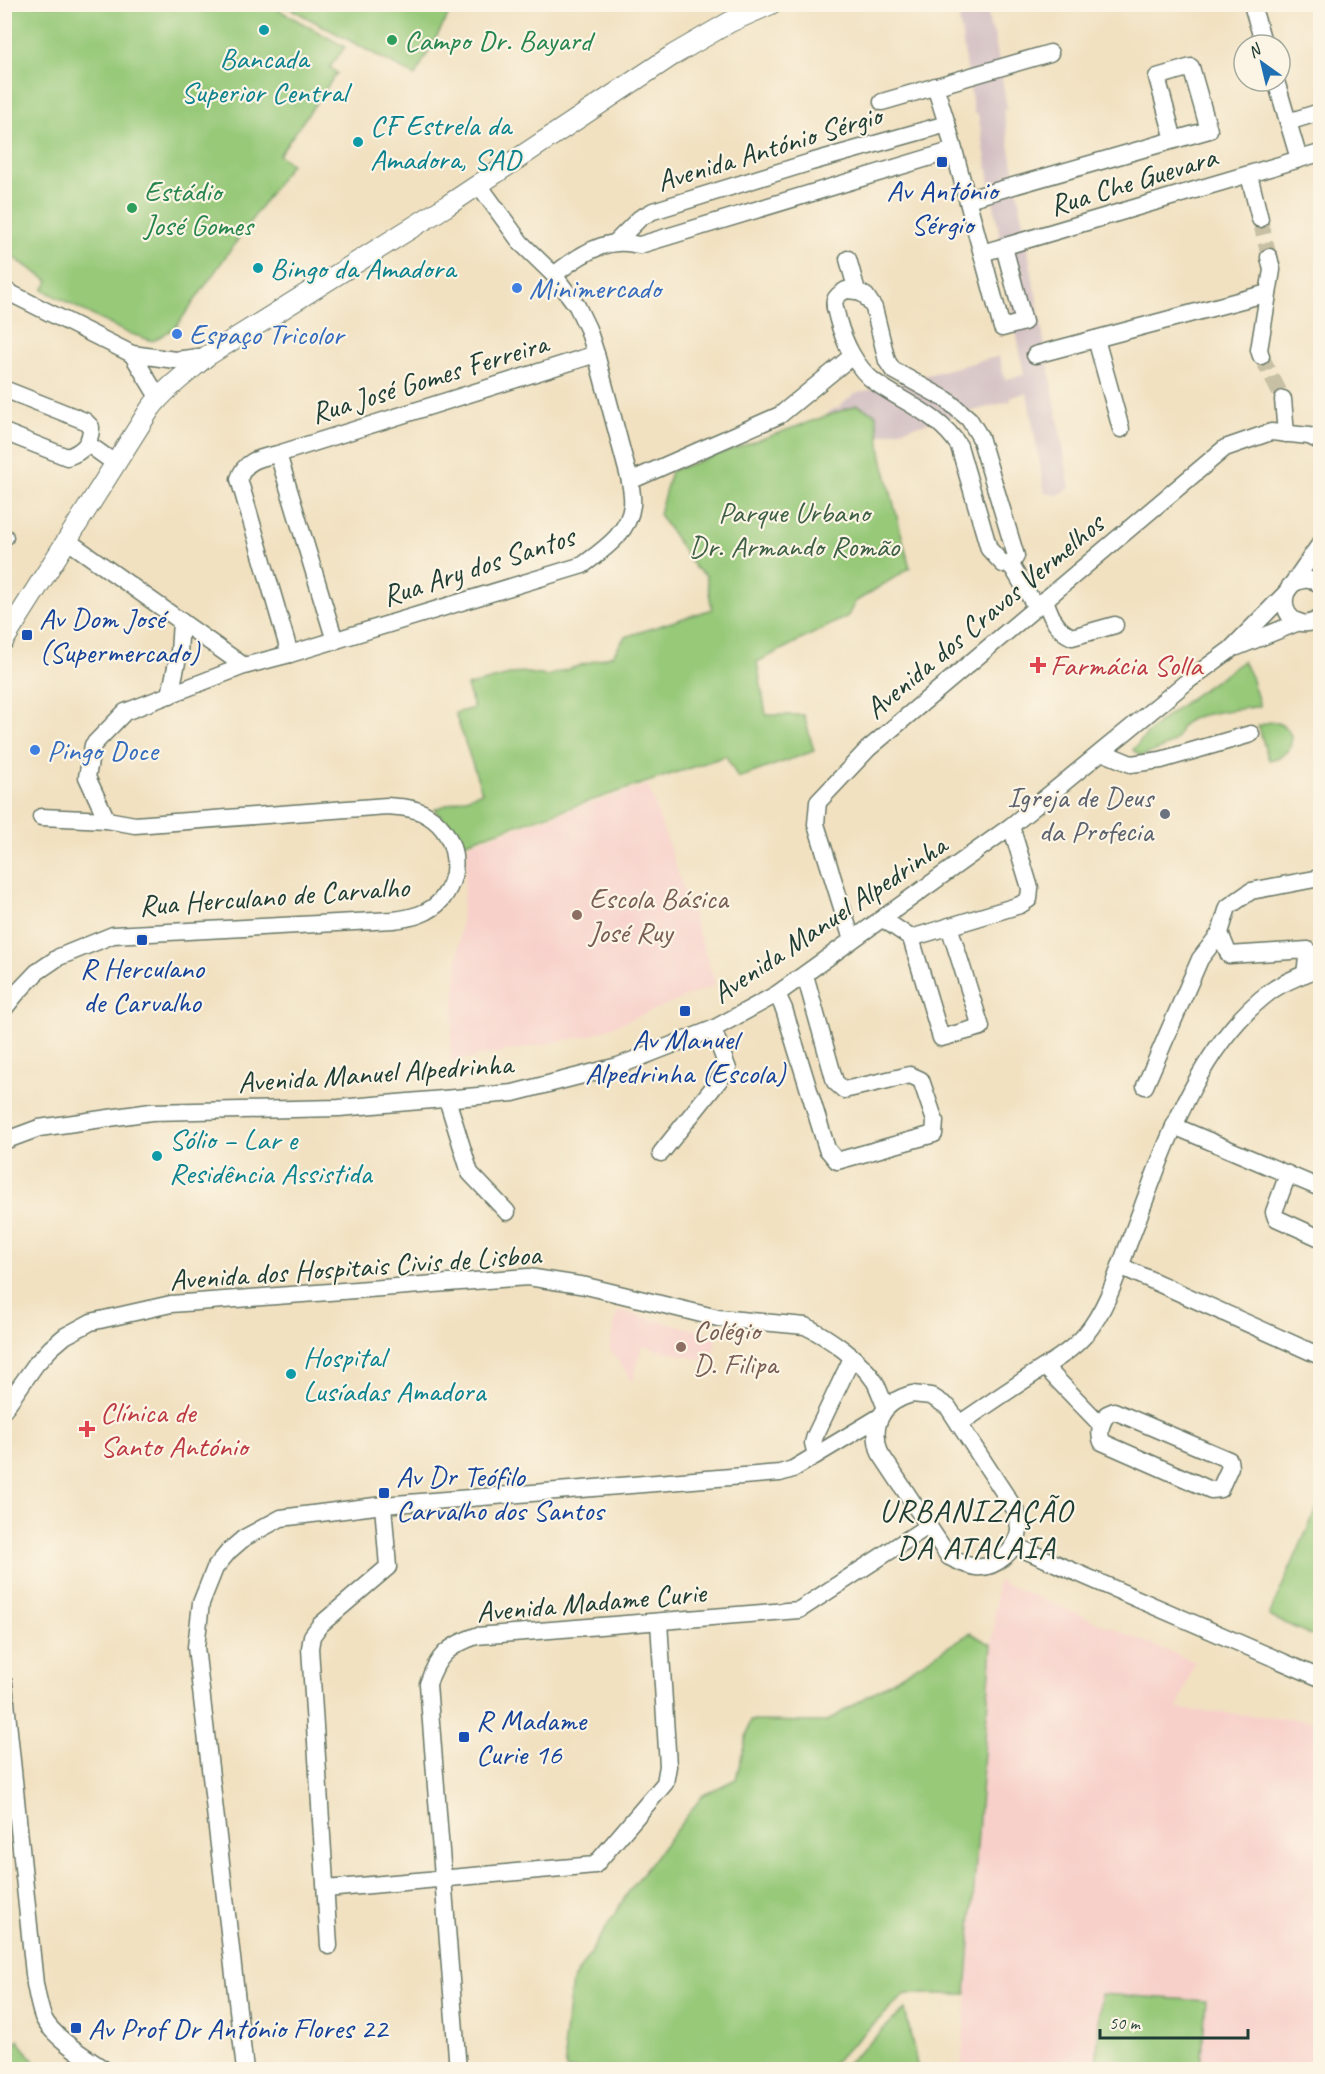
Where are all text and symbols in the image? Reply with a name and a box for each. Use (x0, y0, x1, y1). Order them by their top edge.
place label: Campo Dr. Bayard (404, 21, 596, 59)
marker: Bancada Superior Central (257, 23, 271, 37)
marker: Campo Dr. Bayard (385, 33, 399, 47)
north arrow (1232, 33, 1292, 93)
place label: Bancada Superior Central (181, 39, 352, 111)
text: N (1244, 39, 1266, 62)
street label: Avenida António Sérgio (652, 95, 889, 200)
place label: CF Estrela da Amadora, SAD (370, 106, 523, 178)
marker: CF Estrela da Amadora, SAD (351, 135, 365, 149)
street label: Rua Che Guevara (1045, 137, 1223, 224)
marker: Av António Sérgio (935, 155, 949, 169)
place label: Av António Sérgio (887, 171, 1001, 243)
place label: Estádio José Gomes (142, 172, 255, 244)
marker: Estádio José Gomes (125, 201, 139, 215)
place label: Bingo da Amadora (270, 249, 458, 287)
marker: Bingo da Amadora (251, 261, 265, 275)
place label: Minimercado (529, 269, 664, 307)
marker: Minimercado (510, 281, 524, 295)
place label: Espaço Tricolor (189, 315, 347, 353)
street label: Rua José Gomes Ferreira (306, 323, 555, 432)
marker: Espaço Tricolor (170, 327, 184, 341)
park label: Parque Urbano Dr. Armando Romão (689, 493, 901, 565)
street label: Avenida dos Cravos Vermelhos (857, 503, 1113, 727)
street label: Rua Ary dos Santos (377, 516, 581, 615)
place label: Av Dom José (Supermercado) (39, 599, 201, 671)
marker: Av Dom José (Supermercado) (20, 628, 34, 642)
place label: Farmácia Solla (1050, 646, 1204, 684)
marker: Farmácia Solla (1031, 658, 1045, 672)
place label: Pingo Doce (47, 731, 160, 769)
marker: Pingo Doce (28, 743, 42, 757)
place label: Igreja de Deus da Profecia (1007, 778, 1156, 850)
marker: Igreja de Deus da Profecia (1158, 807, 1172, 821)
street label: Avenida Manuel Alpedrinha (704, 825, 956, 1012)
street label: Rua Herculano de Carvalho (138, 868, 412, 924)
place label: Escola Básica José Ruy (587, 879, 730, 951)
marker: Escola Básica José Ruy (570, 908, 584, 922)
marker: R Herculano de Carvalho (135, 933, 149, 947)
place label: R Herculano de Carvalho (80, 949, 205, 1021)
marker: Av Manuel Alpedrinha (Escola) (678, 1004, 692, 1018)
place label: Av Manuel Alpedrinha (Escola) (585, 1020, 787, 1092)
street label: Avenida Manuel Alpedrinha (236, 1044, 516, 1102)
place label: Sólio – Lar e Residência Assistida (169, 1120, 374, 1192)
marker: Sólio – Lar e Residência Assistida (150, 1149, 164, 1163)
street label: Avenida dos Hospitais Civis de Lisboa (168, 1235, 544, 1299)
place label: Colégio D. Filipa (693, 1311, 780, 1383)
place label: Hospital Lusíadas Amadora (303, 1338, 487, 1410)
marker: Colégio D. Filipa (674, 1340, 688, 1354)
marker: Hospital Lusíadas Amadora (284, 1367, 298, 1381)
place label: Clínica de Santo António (100, 1393, 251, 1465)
marker: Clínica de Santo António (78, 1420, 96, 1438)
place label: Av Dr Teófilo Carvalho dos Santos (396, 1457, 606, 1529)
marker: Av Dr Teófilo Carvalho dos Santos (377, 1486, 391, 1500)
district label: URBANIZAÇÃO DA ATALAIA (879, 1490, 1075, 1568)
street label: Avenida Madame Curie (475, 1573, 709, 1631)
place label: R Madame Curie 16 (476, 1701, 588, 1773)
marker: R Madame Curie 16 (457, 1730, 471, 1744)
scale bar (1100, 2002, 1248, 2040)
place label: Av Prof Dr António Flores 22 (88, 2009, 390, 2047)
text: 50 m (1109, 2012, 1142, 2034)
marker: Av Prof Dr António Flores 22 (69, 2021, 83, 2035)

